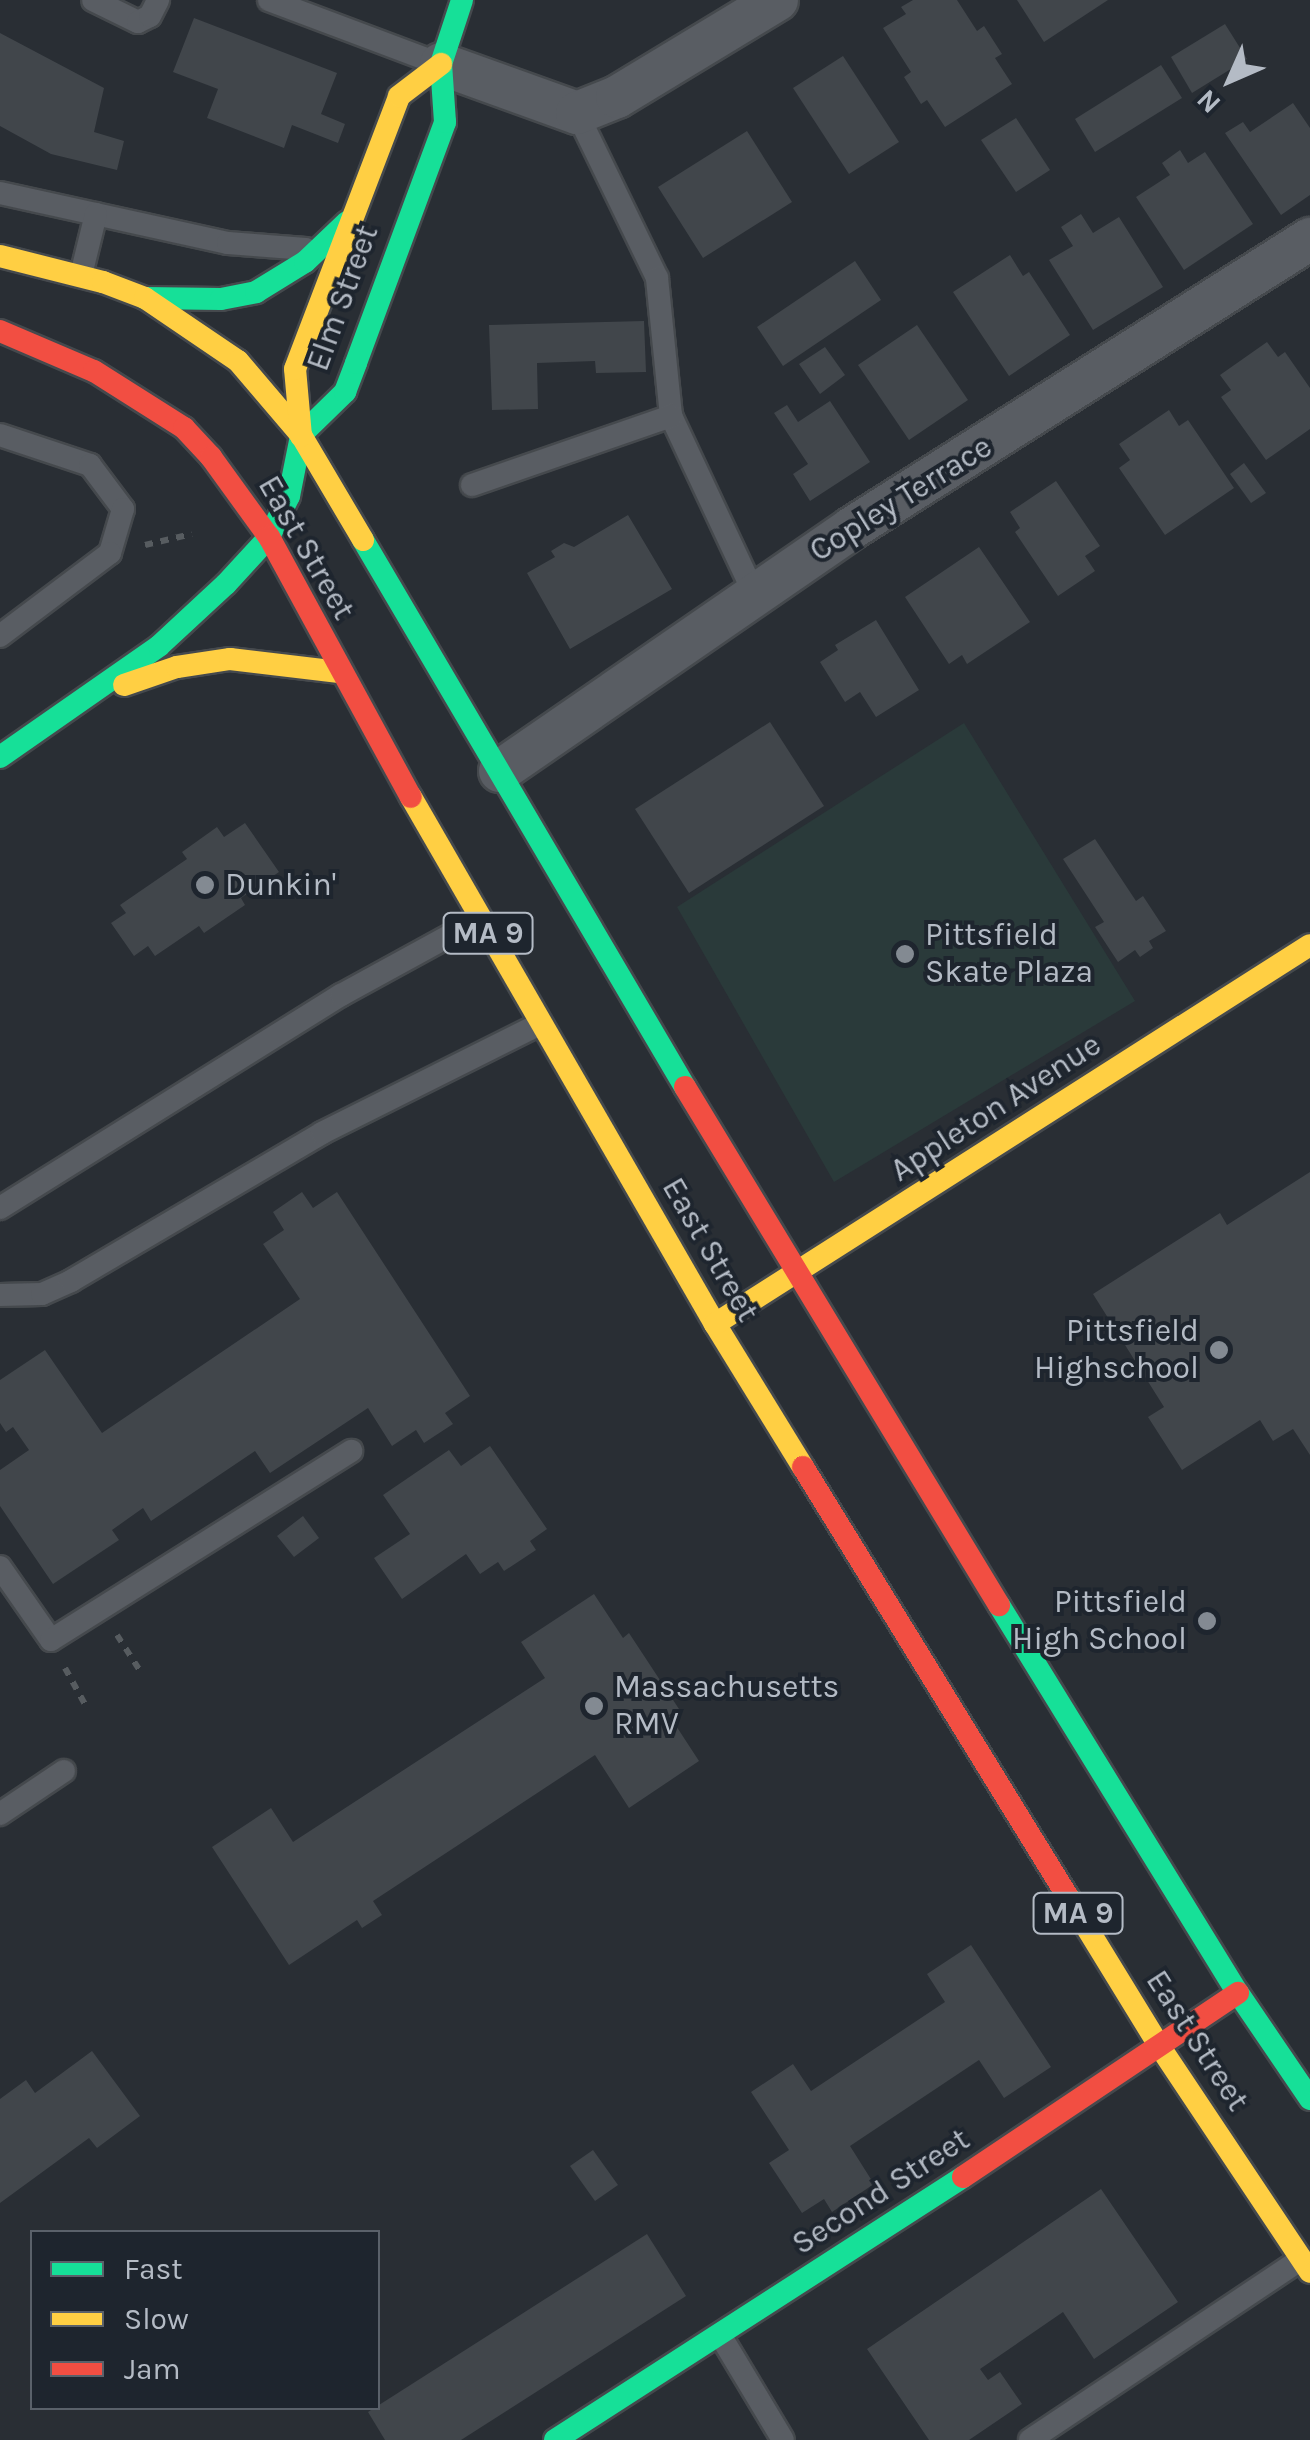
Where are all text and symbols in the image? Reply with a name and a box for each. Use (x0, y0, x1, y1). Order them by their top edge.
north arrow (1180, 30, 1280, 130)
text: N (1190, 83, 1227, 120)
street label: Elm Street (299, 220, 387, 376)
street label: Copley Terrace (803, 428, 999, 570)
street label: East Street (249, 469, 363, 627)
place label: Dunkin' (225, 866, 336, 904)
marker: Dunkin' (194, 874, 216, 896)
road number: MA 9 (440, 908, 536, 958)
place label: Pittsfield Skate Plaza (925, 917, 1093, 992)
marker: Pittsfield Skate Plaza (894, 943, 916, 965)
street label: Appleton Avenue (884, 1026, 1108, 1190)
street label: East Street (653, 1171, 767, 1329)
place label: Pittsfield Highschool (1034, 1313, 1199, 1388)
marker: Pittsfield Highschool (1208, 1339, 1230, 1361)
place label: Pittsfield High School (1012, 1584, 1187, 1659)
marker: Pittsfield High School (1196, 1610, 1218, 1632)
place label: Massachusetts RMV (614, 1669, 839, 1744)
marker: Massachusetts RMV (583, 1695, 605, 1717)
road number: MA 9 (1030, 1888, 1126, 1938)
street label: East Street (1137, 1963, 1257, 2119)
street label: Second Street (785, 2120, 977, 2264)
legend (30, 2230, 380, 2410)
text: Fast (124, 2251, 183, 2287)
text: Slow (124, 2301, 189, 2337)
text: Jam (124, 2351, 181, 2387)

